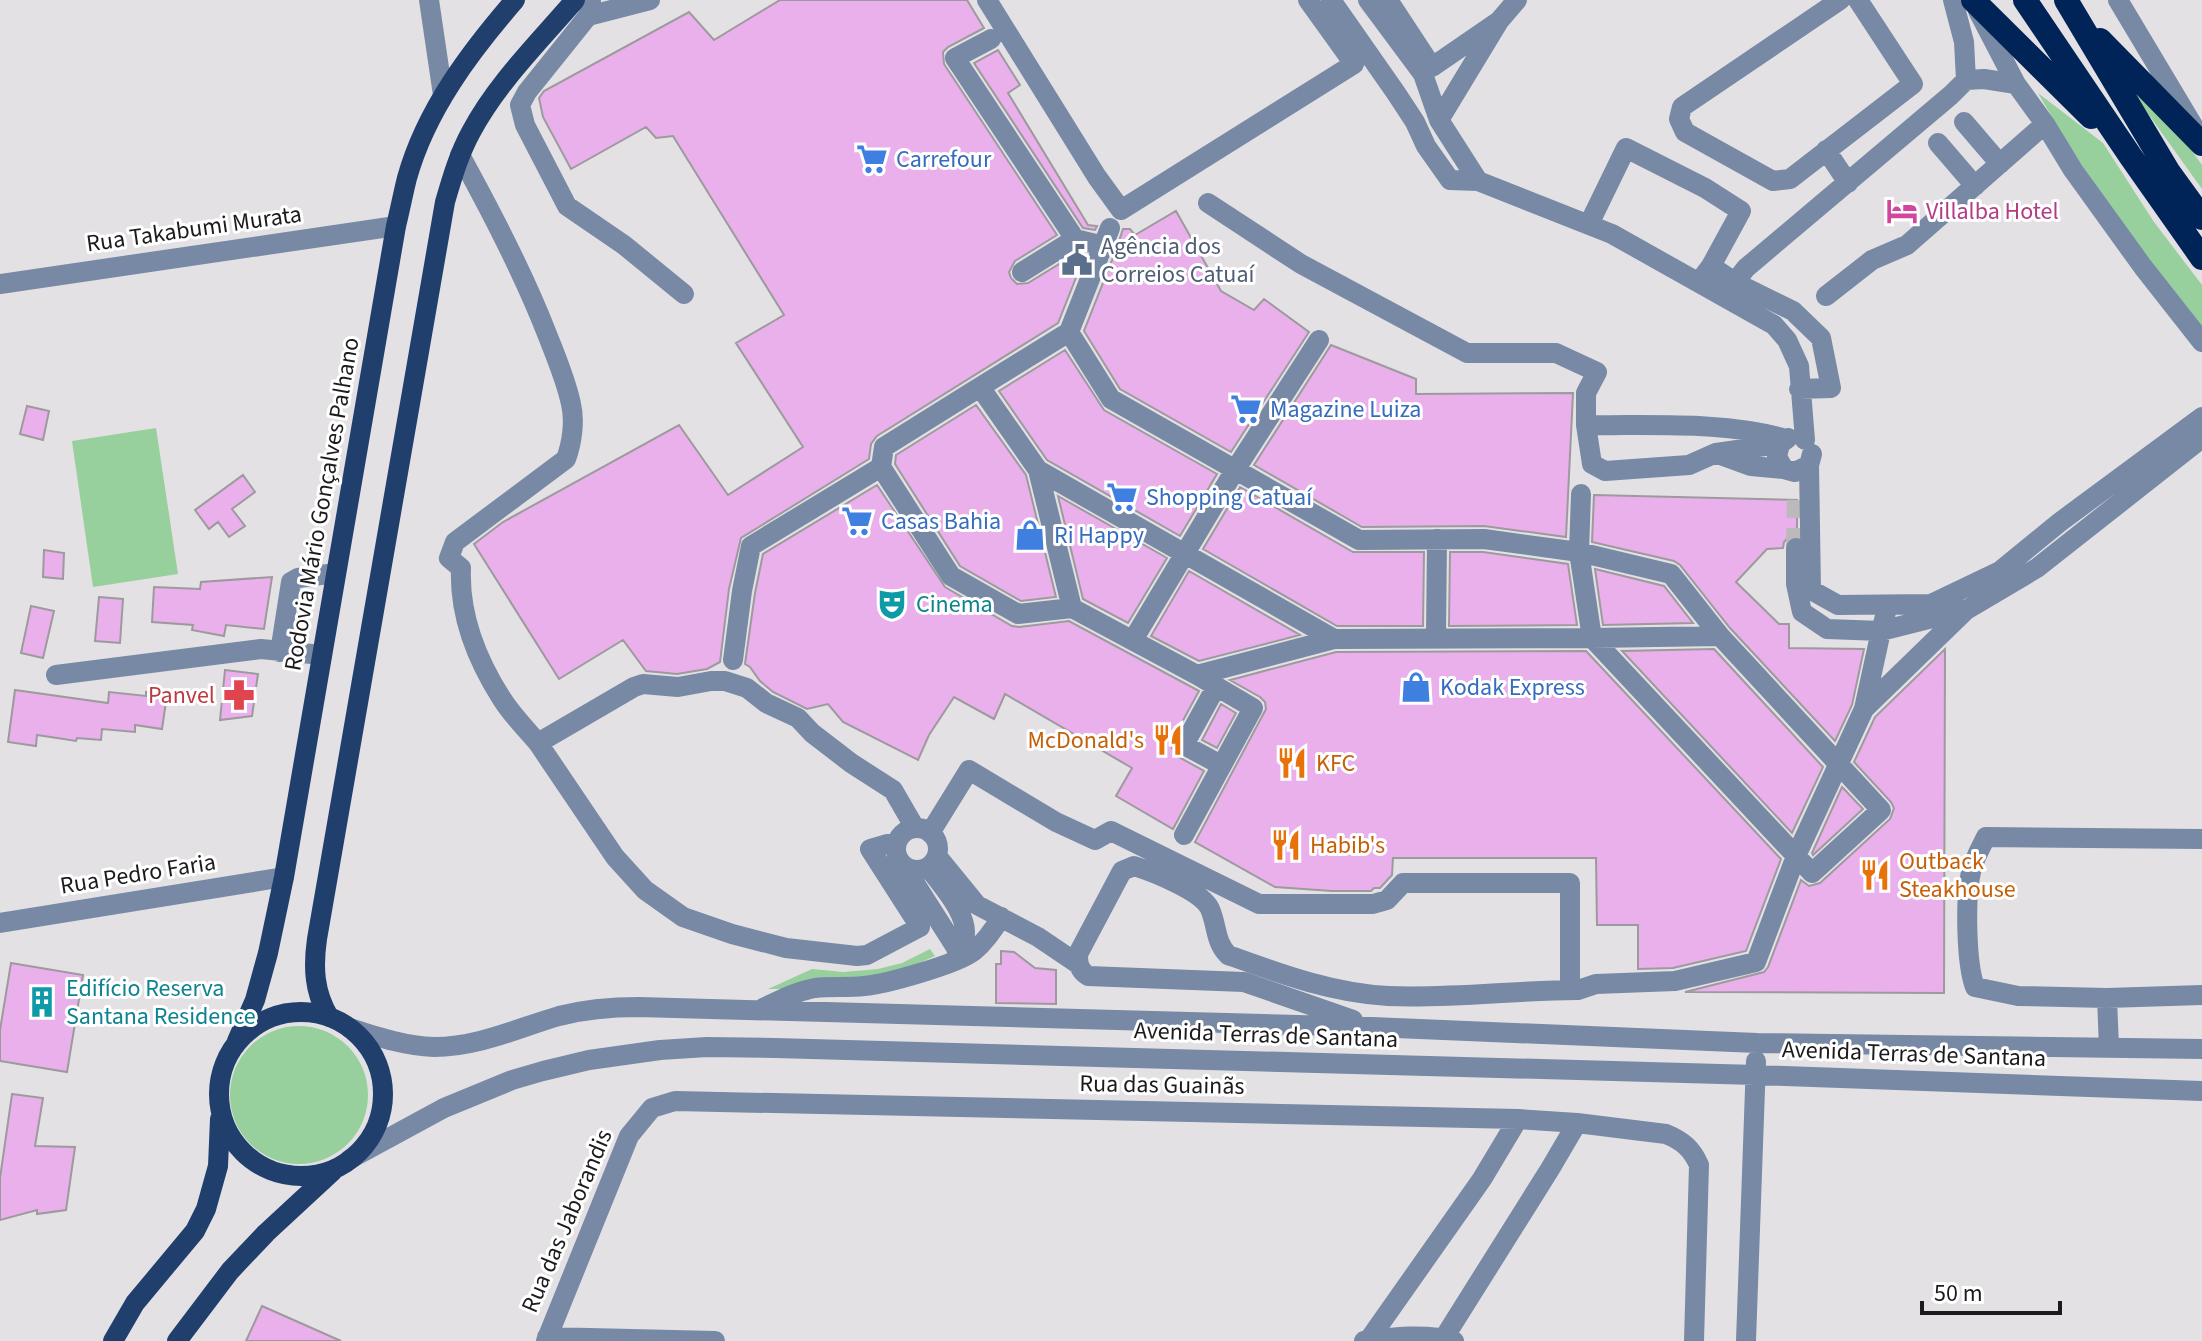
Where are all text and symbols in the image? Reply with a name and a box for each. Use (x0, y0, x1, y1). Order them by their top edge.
supermarket icon: Carrefour (855, 142, 889, 176)
place label: Carrefour (896, 142, 992, 177)
hotel icon: Villalba Hotel (1885, 194, 1919, 228)
place label: Villalba Hotel (1926, 194, 2059, 229)
street label: Rua Takabumi Murata (84, 197, 304, 261)
place label: Agência dos Correios Catuaí (1101, 229, 1255, 292)
public building icon: Agência dos Correios Catuaí (1060, 243, 1094, 277)
street label: Rodovia Mário Gonçalves Palhano (275, 334, 369, 674)
supermarket icon: Magazine Luiza (1229, 392, 1263, 426)
place label: Magazine Luiza (1270, 392, 1421, 427)
supermarket icon: Shopping Catuaí (1105, 480, 1139, 514)
place label: Shopping Catuaí (1146, 480, 1313, 515)
supermarket icon: Casas Bahia (840, 504, 874, 538)
place label: Casas Bahia (881, 504, 1001, 539)
shop icon: Ri Happy (1013, 518, 1047, 552)
place label: Ri Happy (1054, 518, 1144, 553)
theatre icon: Cinema (875, 587, 909, 621)
place label: Cinema (916, 587, 993, 622)
shop icon: Kodak Express (1399, 670, 1433, 704)
place label: Kodak Express (1440, 670, 1585, 705)
place label: Panvel (148, 678, 215, 713)
pharmacy icon: Panvel (222, 678, 256, 712)
place label: McDonald's (1028, 723, 1144, 758)
restaurant icon: McDonald's (1151, 723, 1185, 757)
restaurant icon: KFC (1275, 746, 1309, 780)
place label: KFC (1316, 746, 1355, 781)
restaurant icon: Habib's (1269, 828, 1303, 862)
place label: Habib's (1310, 828, 1385, 863)
street label: Rua Pedro Faria (58, 844, 218, 904)
place label: Outback Steakhouse (1899, 844, 2016, 907)
restaurant icon: Outback Steakhouse (1858, 858, 1892, 892)
place label: Edifício Reserva Santana Residence (66, 971, 256, 1034)
building icon: Edifício Reserva Santana Residence (25, 985, 59, 1019)
street label: Avenida Terras de Santana (1133, 1013, 1399, 1057)
street label: Avenida Terras de Santana (1781, 1032, 2047, 1076)
street label: Rua das Guainãs (1079, 1066, 1245, 1104)
street label: Rua das Jaborandis (513, 1124, 621, 1318)
scale bar (1922, 1265, 2060, 1315)
text: 50 m (1934, 1276, 1983, 1311)

